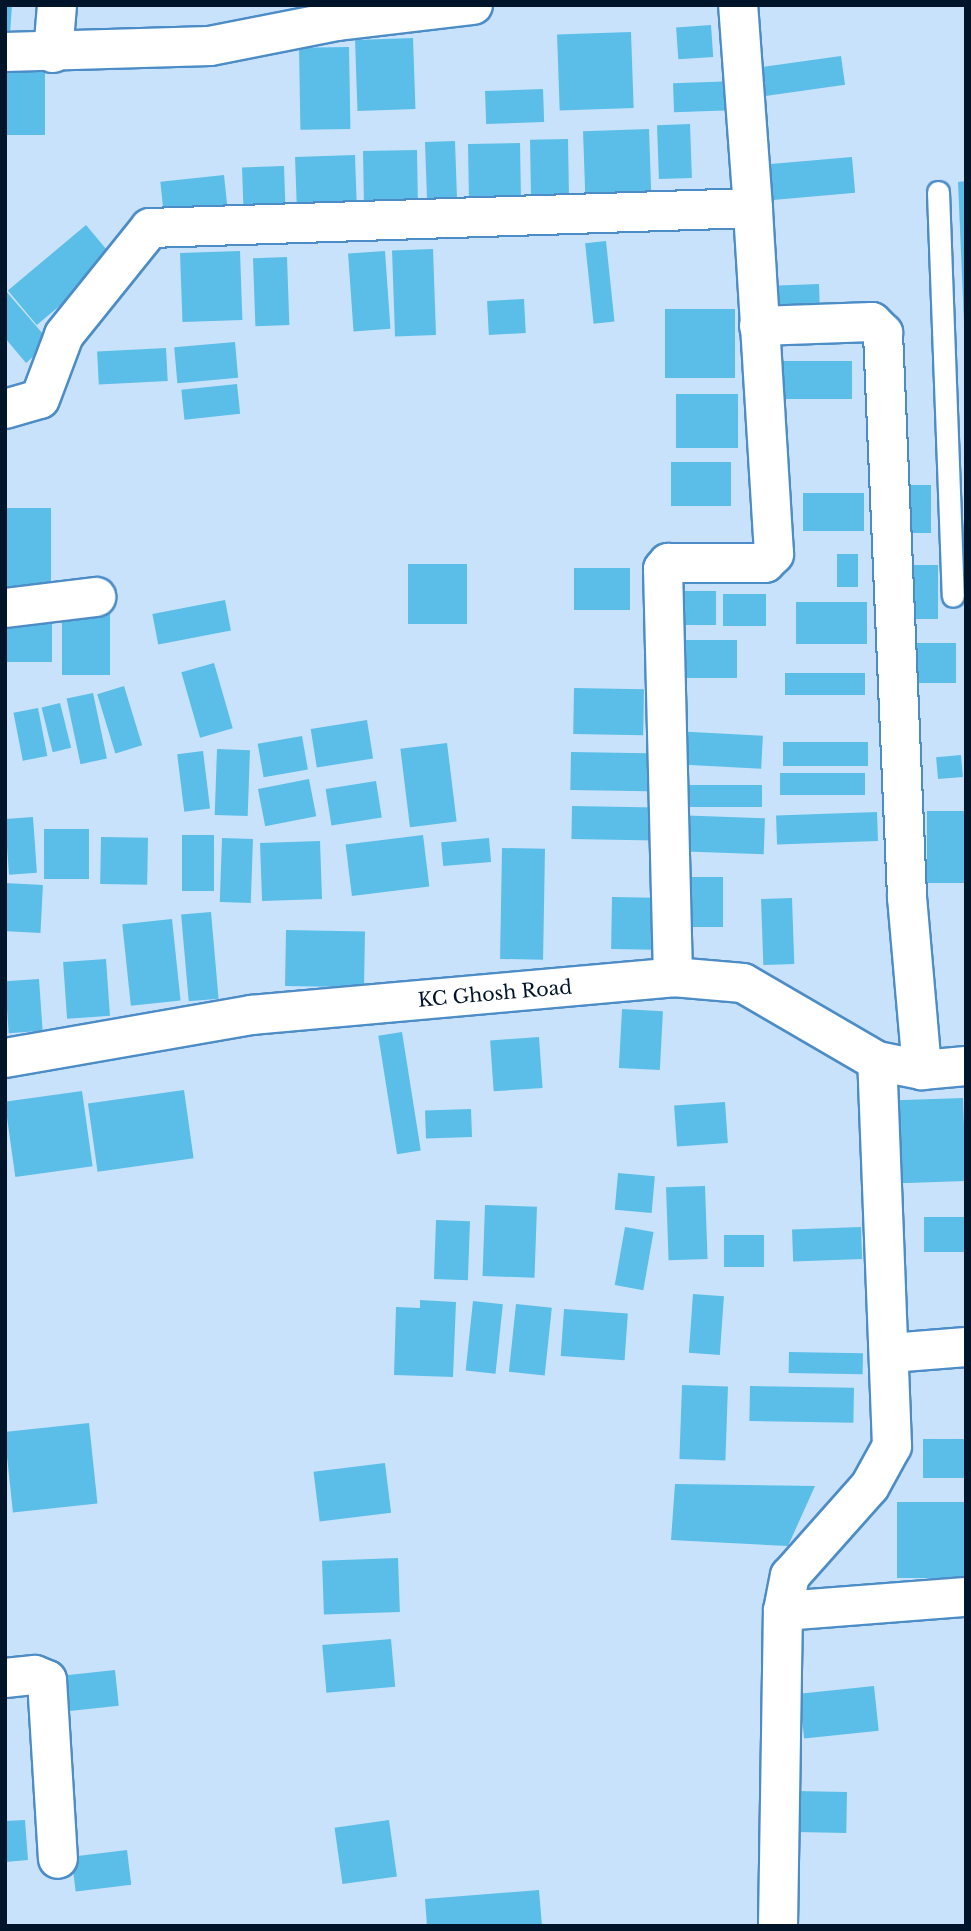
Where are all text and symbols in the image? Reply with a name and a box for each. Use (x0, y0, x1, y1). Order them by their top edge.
street label: KC Ghosh Road (417, 976, 573, 1012)

